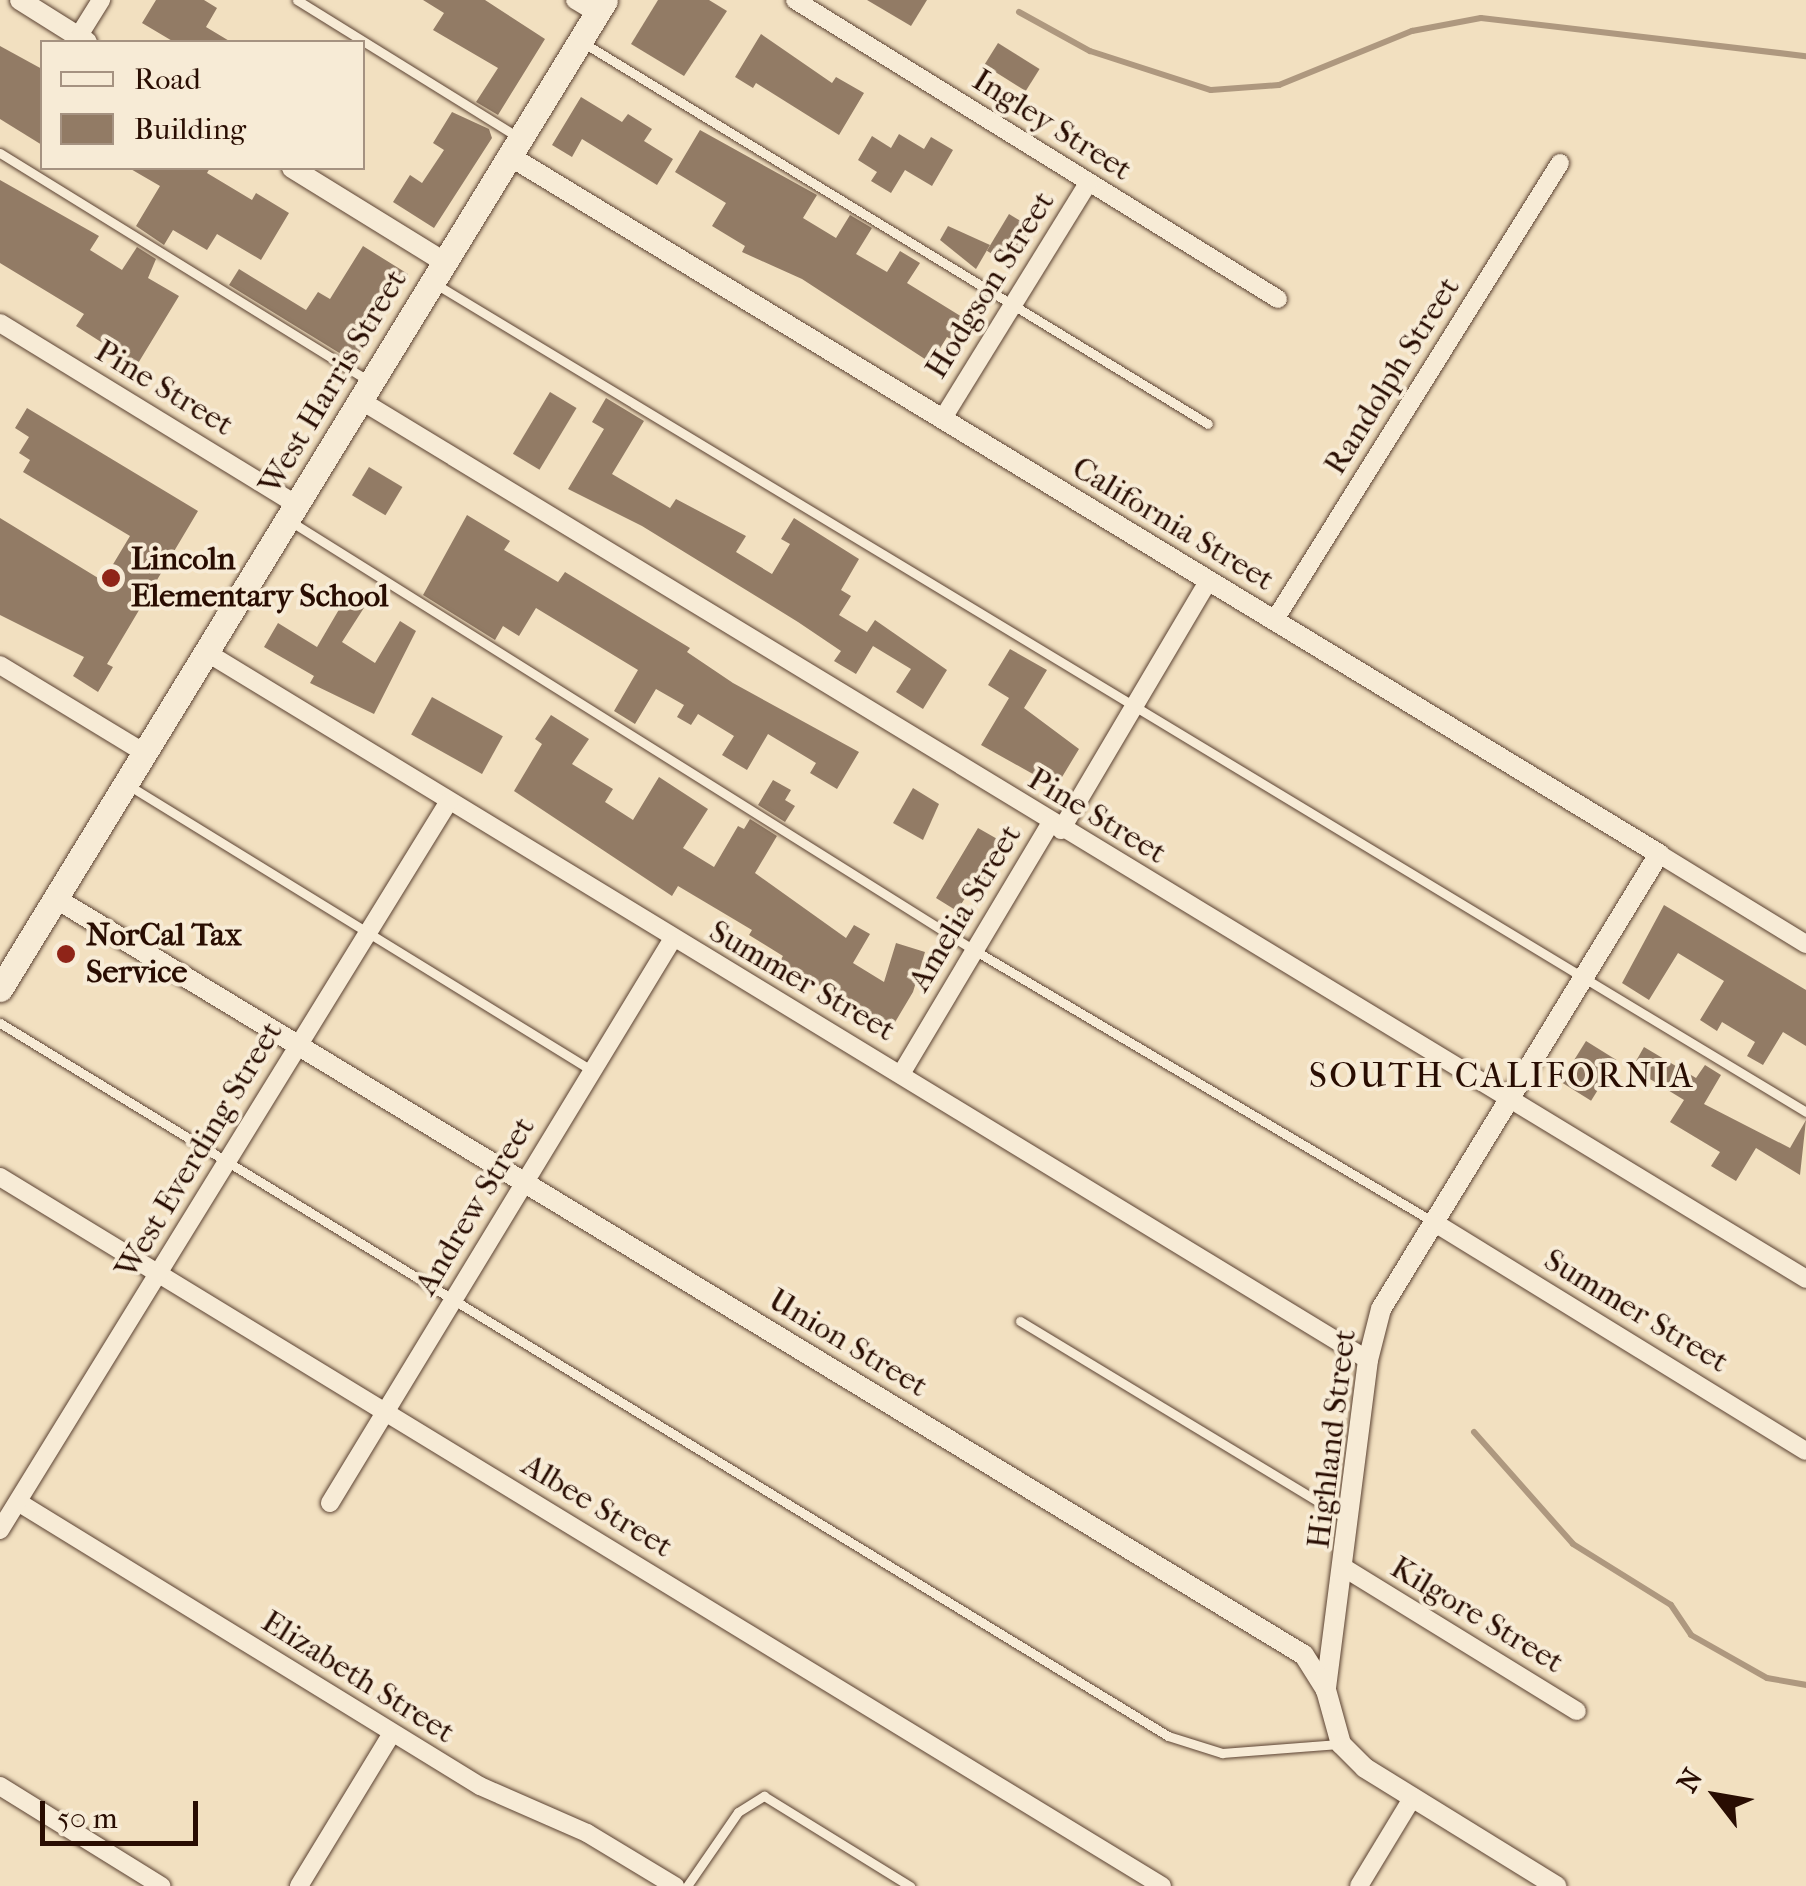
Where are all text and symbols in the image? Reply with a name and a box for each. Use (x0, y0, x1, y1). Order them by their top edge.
legend (40, 40, 365, 170)
street label: Ingley Street (965, 61, 1139, 189)
text: Road (134, 62, 201, 97)
text: Building (134, 112, 246, 147)
street label: Hodgson Street (917, 184, 1063, 386)
street label: West Harris Street (251, 263, 415, 501)
street label: Randolph Street (1316, 270, 1468, 482)
street label: Pine Street (88, 332, 240, 444)
street label: California Street (1065, 449, 1281, 599)
place label: Lincoln Elementary School (131, 541, 389, 616)
marker: Lincoln Elementary School (100, 567, 122, 589)
street label: Pine Street (1021, 760, 1173, 872)
street label: Amelia Street (900, 818, 1030, 998)
street label: Summer Street (702, 912, 902, 1050)
place label: NorCal Tax Service (86, 917, 242, 992)
marker: NorCal Tax Service (55, 943, 77, 965)
street label: West Everding Street (107, 1015, 291, 1285)
district label: SOUTH CALIFORNIA (1309, 1055, 1695, 1097)
street label: Andrew Street (407, 1110, 543, 1302)
street label: Summer Street (1537, 1241, 1735, 1381)
street label: Union Street (762, 1281, 934, 1405)
street label: Highland Street (1300, 1327, 1364, 1551)
street label: Albee Street (515, 1446, 679, 1566)
street label: Kilgore Street (1384, 1548, 1570, 1682)
street label: Elizabeth Street (255, 1602, 461, 1752)
north arrow (1666, 1746, 1766, 1846)
text: N (1670, 1763, 1709, 1798)
scale bar (45, 1781, 202, 1843)
text: 50 m (57, 1801, 118, 1836)

